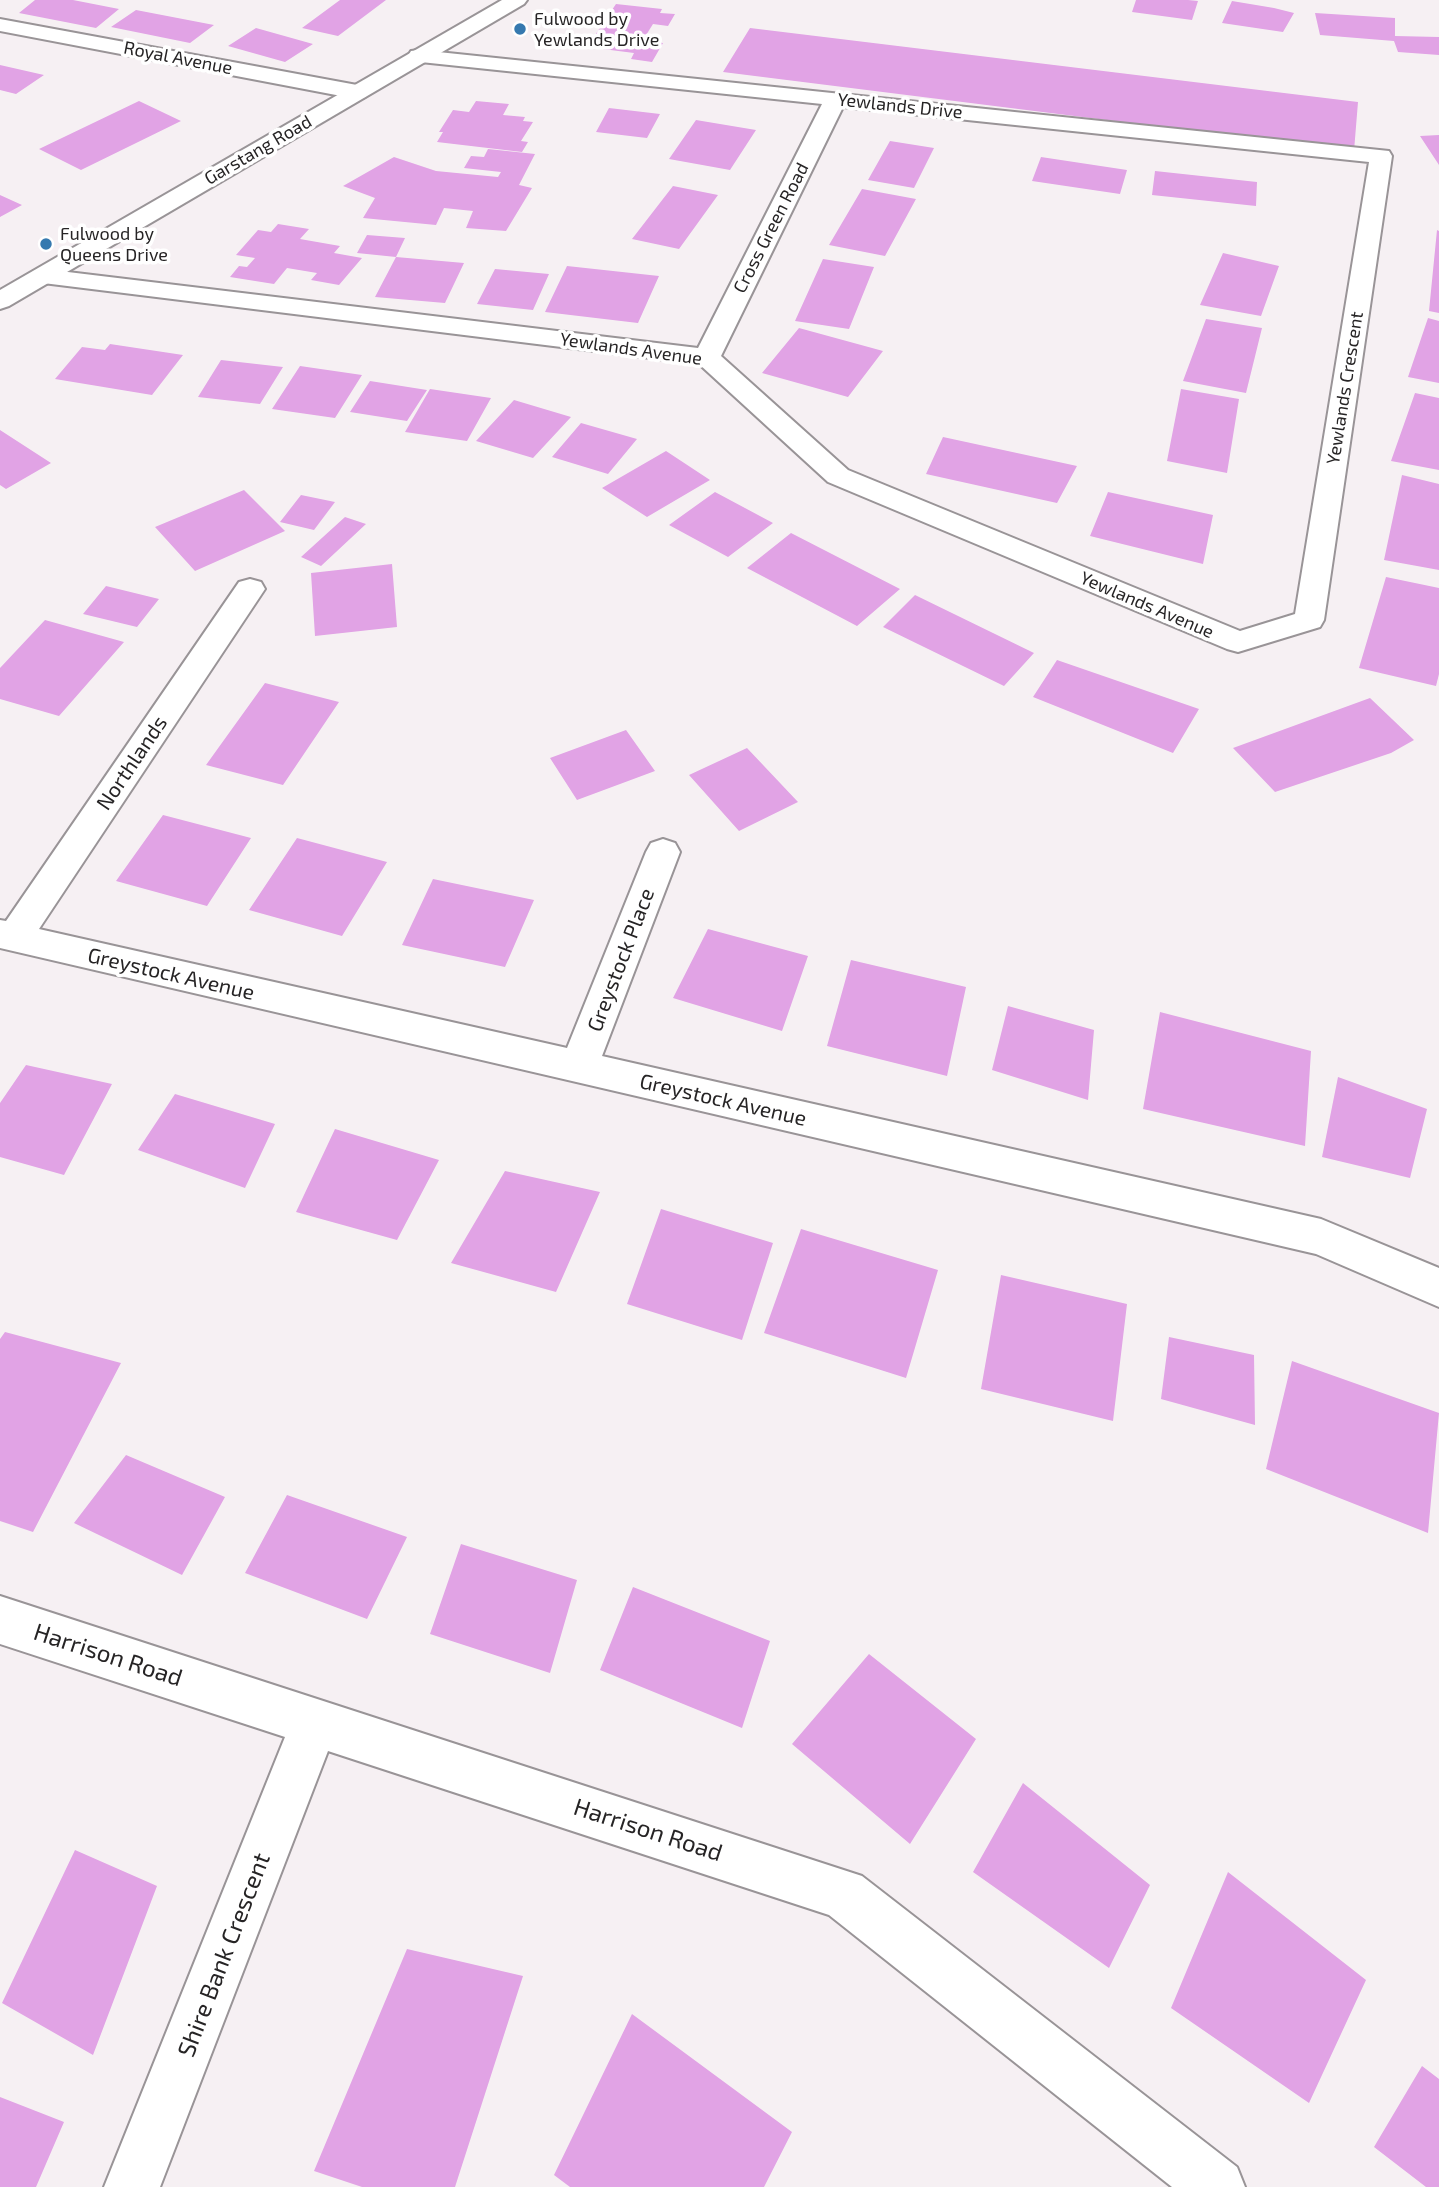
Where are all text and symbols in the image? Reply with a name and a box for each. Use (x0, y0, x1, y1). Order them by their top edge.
place label: Fulwood by Yewlands Drive (534, 8, 659, 50)
marker: Fulwood by Yewlands Drive (512, 21, 528, 37)
street label: Royal Avenue (122, 37, 234, 79)
street label: Yewlands Drive (836, 89, 964, 123)
street label: Garstang Road (201, 111, 315, 189)
street label: Cross Green Road (729, 159, 813, 297)
place label: Fulwood by Queens Drive (60, 223, 168, 266)
marker: Fulwood by Queens Drive (38, 236, 54, 252)
street label: Yewlands Crescent (1322, 310, 1368, 466)
street label: Yewlands Avenue (559, 328, 703, 370)
street label: Yewlands Avenue (1077, 567, 1217, 643)
street label: Northlands (91, 711, 173, 815)
street label: Greystock Place (582, 885, 660, 1035)
street label: Greystock Avenue (85, 943, 257, 1005)
street label: Greystock Avenue (637, 1069, 809, 1131)
street label: Harrison Road (30, 1617, 186, 1693)
street label: Harrison Road (570, 1792, 726, 1868)
street label: Shire Bank Crescent (172, 1849, 276, 2061)

